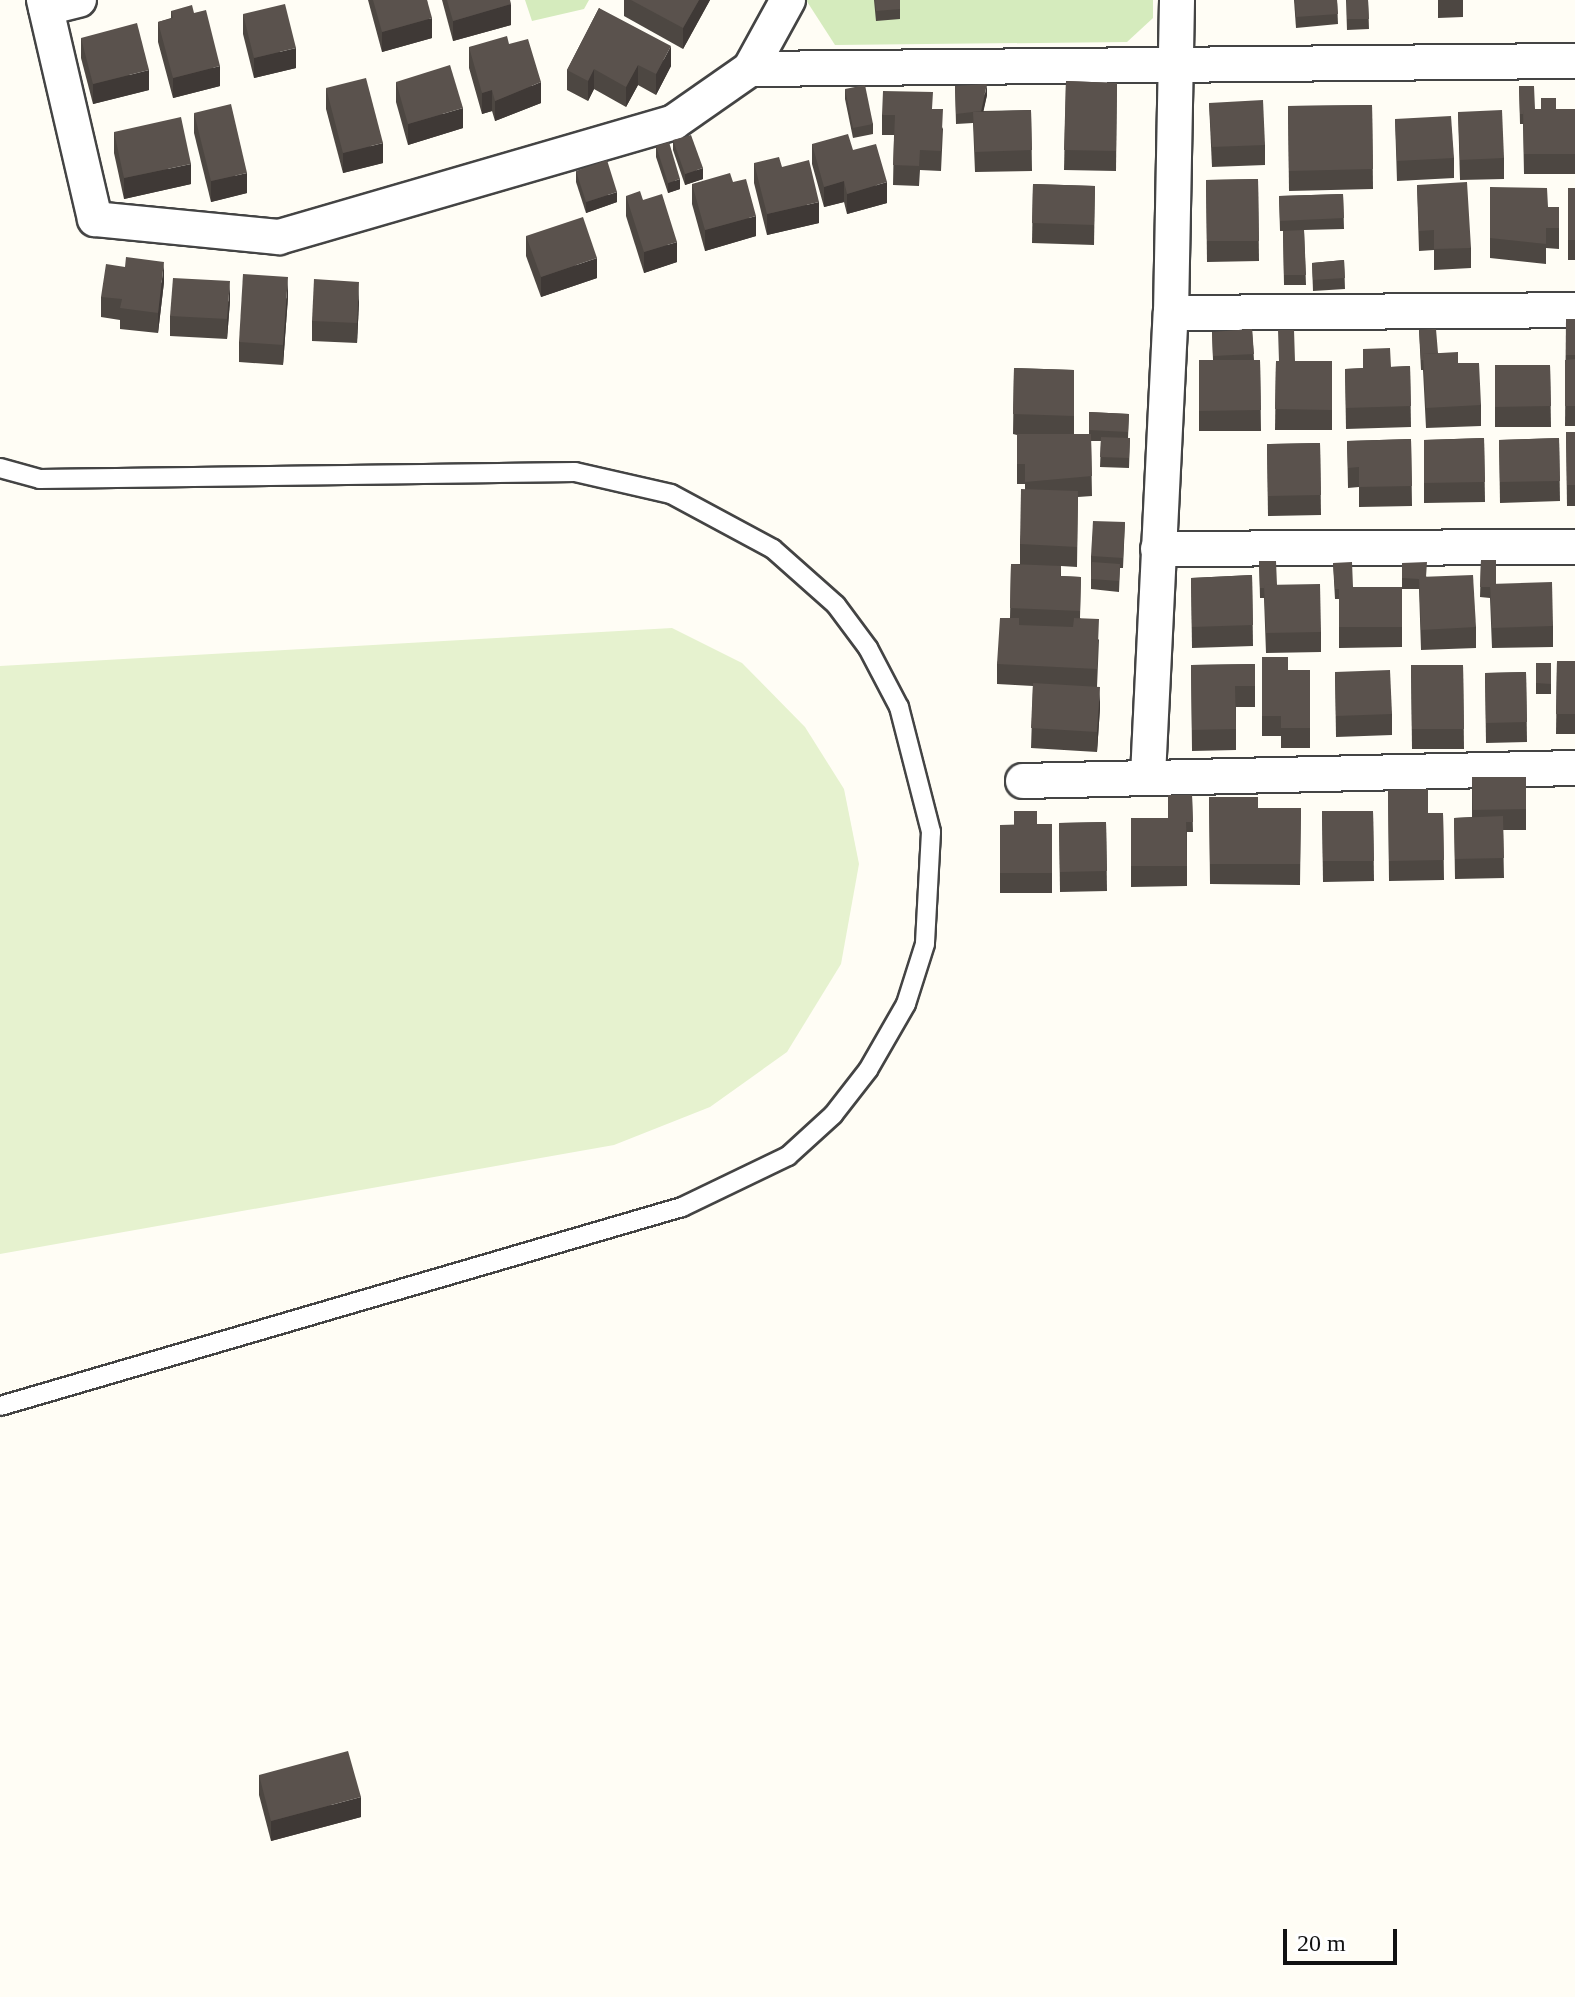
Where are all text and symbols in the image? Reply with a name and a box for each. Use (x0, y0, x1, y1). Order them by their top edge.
scale bar (1287, 1913, 1401, 1963)
text: 20 m (1297, 1930, 1346, 1956)

